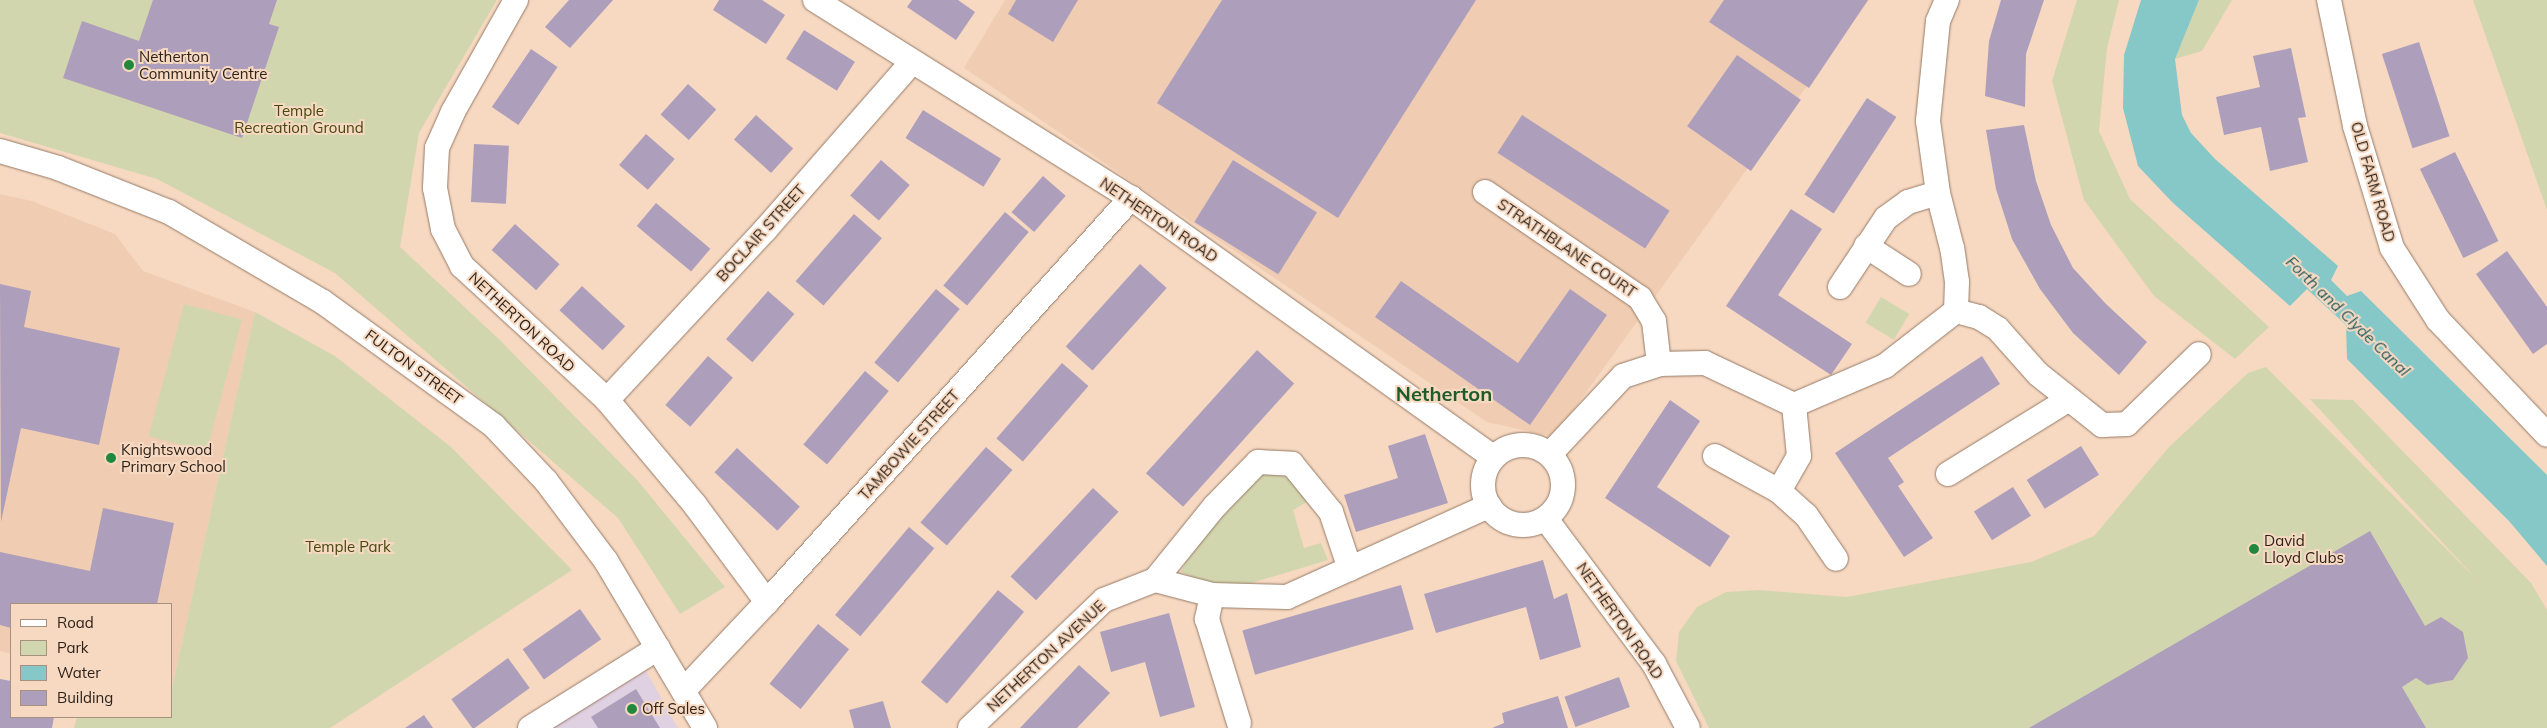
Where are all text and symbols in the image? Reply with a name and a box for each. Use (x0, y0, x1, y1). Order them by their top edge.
place label: Netherton Community Centre (139, 47, 267, 82)
marker: Netherton Community Centre (123, 59, 135, 71)
park label: Temple Recreation Ground (234, 101, 364, 136)
street label: OLD FARM ROAD (2347, 120, 2399, 244)
street label: NETHERTON ROAD (1097, 174, 1221, 266)
street label: BOCLAIR STREET (713, 181, 809, 285)
street label: STRATHBLANE COURT (1494, 195, 1640, 301)
water label: Forth and Clyde Canal (2282, 252, 2414, 380)
street label: NETHERTON ROAD (465, 268, 579, 376)
street label: FULTON STREET (362, 326, 466, 408)
district label: Netherton (1396, 381, 1492, 405)
street label: TAMBOWIE STREET (855, 386, 963, 504)
place label: Knightswood Primary School (121, 440, 226, 475)
marker: Knightswood Primary School (105, 452, 117, 464)
place label: David Lloyd Clubs (2264, 531, 2344, 566)
park label: Temple Park (305, 538, 391, 556)
marker: David Lloyd Clubs (2248, 543, 2260, 555)
street label: NETHERTON ROAD (1573, 559, 1667, 683)
street label: NETHERTON AVENUE (983, 597, 1109, 715)
legend (10, 603, 172, 718)
text: Road (57, 613, 94, 632)
text: Park (57, 638, 89, 657)
text: Water (57, 663, 101, 682)
text: Building (57, 688, 113, 707)
place label: Off Sales (642, 700, 705, 718)
marker: Off Sales (626, 703, 638, 715)

